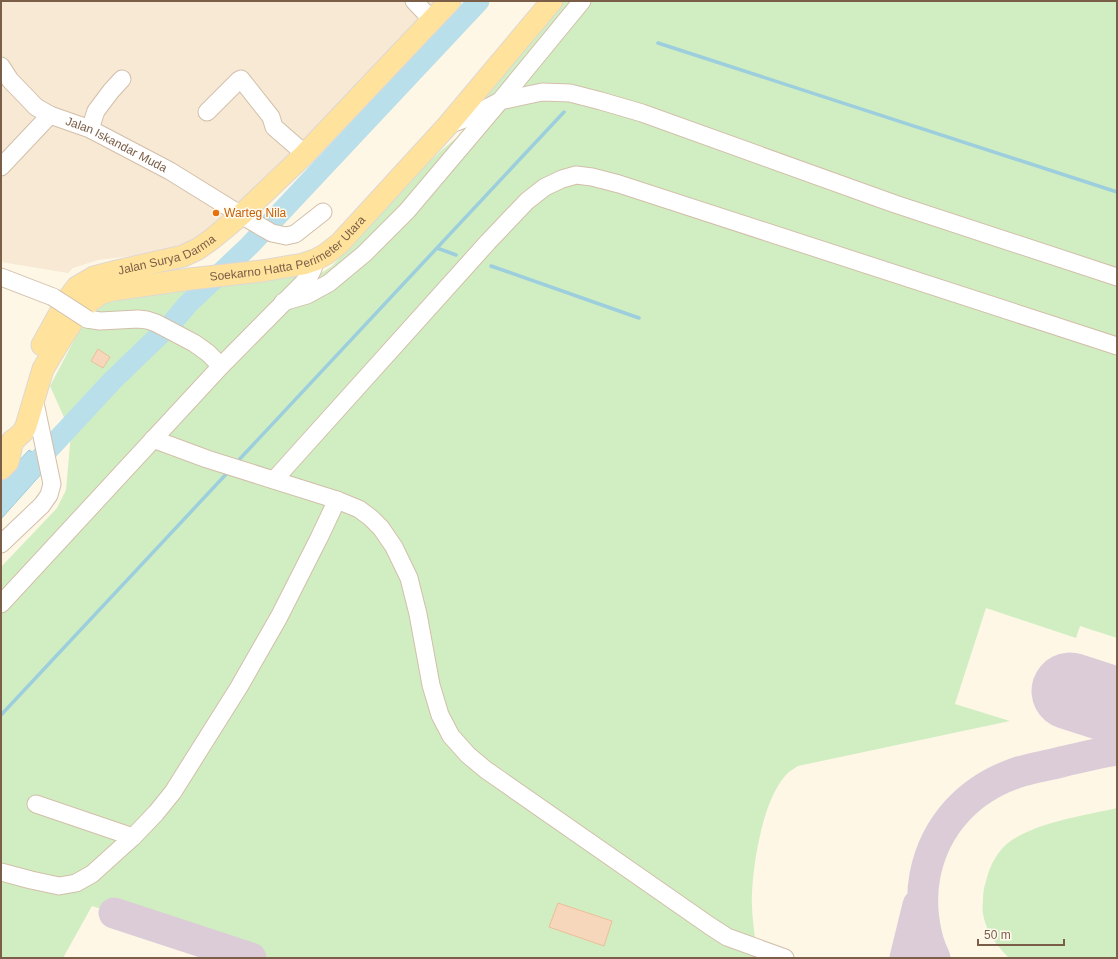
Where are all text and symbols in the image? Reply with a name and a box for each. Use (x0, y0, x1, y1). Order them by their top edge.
street label: Jalan Iskandar Muda (64, 114, 170, 175)
place label: Warteg Nila (224, 206, 287, 220)
marker: Warteg Nila (211, 208, 221, 218)
street label: Soekarno Hatta Perimeter Utara (209, 213, 369, 284)
street label: Jalan Surya Darma (117, 232, 218, 278)
scale bar (978, 921, 1064, 947)
text: 50 m (984, 928, 1011, 942)

